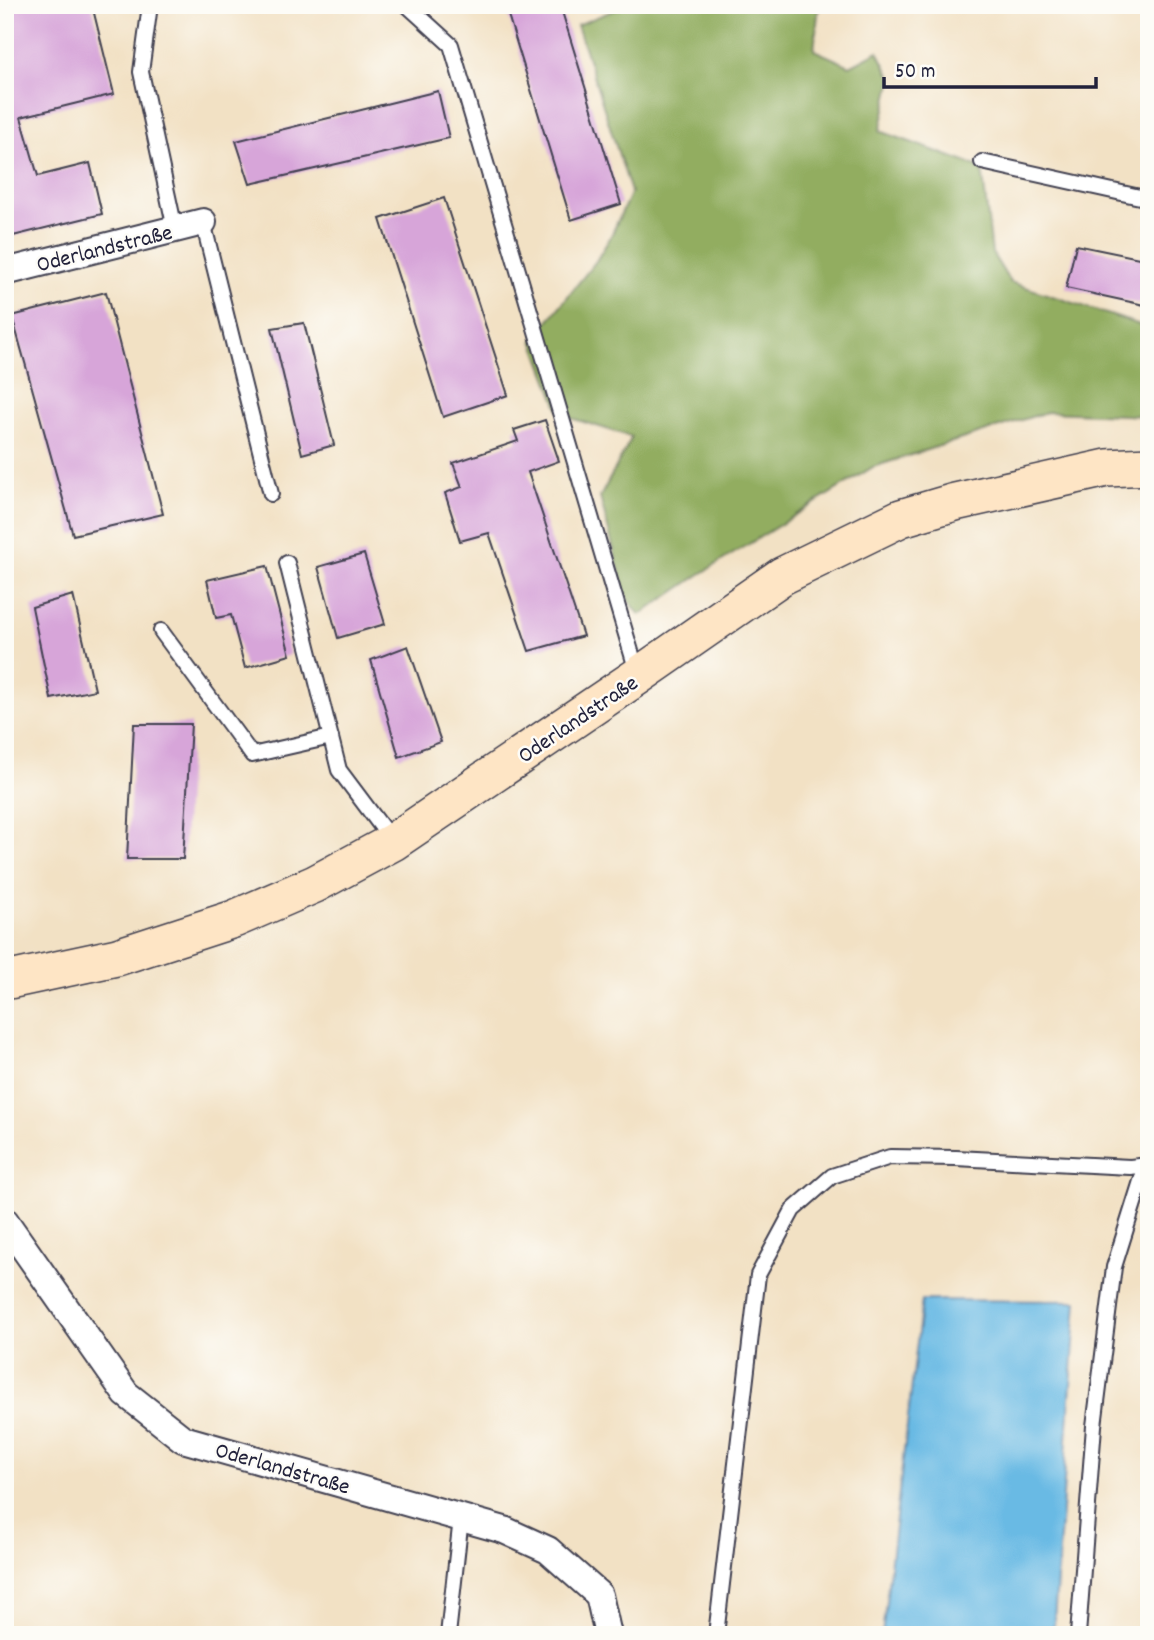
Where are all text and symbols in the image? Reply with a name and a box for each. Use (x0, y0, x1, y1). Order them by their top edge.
scale bar (884, 46, 1096, 90)
text: 50 m (895, 58, 935, 88)
street label: Oderlandstraße (33, 218, 176, 283)
street label: Oderlandstraße (512, 668, 646, 773)
street label: Oderlandstraße (211, 1435, 353, 1505)

